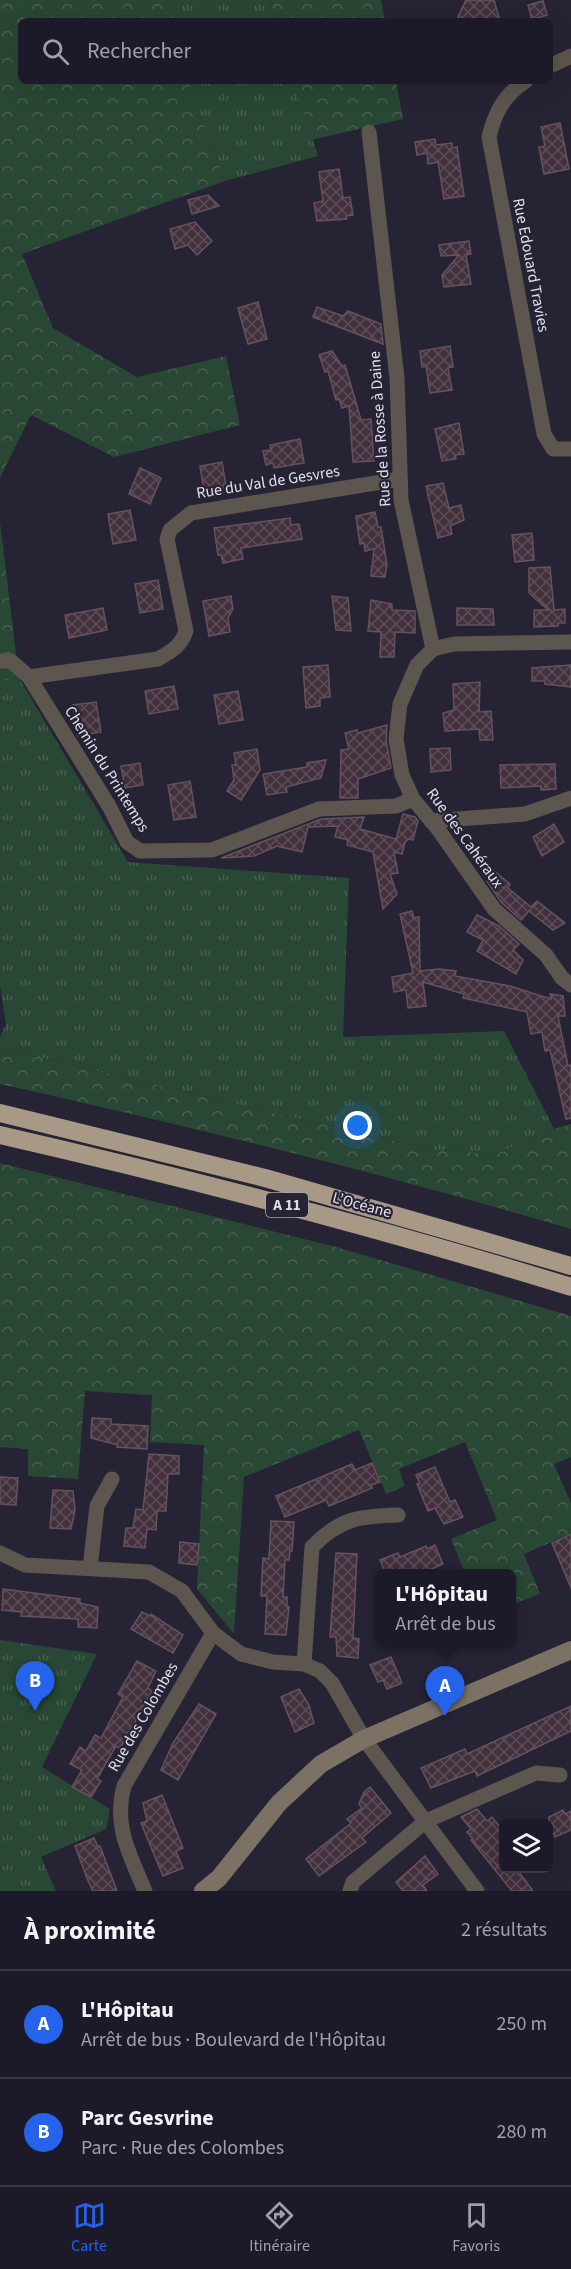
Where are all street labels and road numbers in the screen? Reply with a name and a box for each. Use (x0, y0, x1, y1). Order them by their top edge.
street label: Rue Edouard Travies (507, 196, 555, 334)
street label: Rue de la Rosse à Daine (364, 350, 396, 508)
street label: Rue du Val de Gesvres (195, 460, 342, 504)
street label: Chemin du Printemps (59, 702, 155, 837)
street label: Rue des Cahéraux (421, 784, 509, 892)
street label: L’Océane (330, 1187, 394, 1223)
road number: A 11 (266, 1193, 308, 1217)
street label: Rue des Colombes (103, 1658, 183, 1776)

